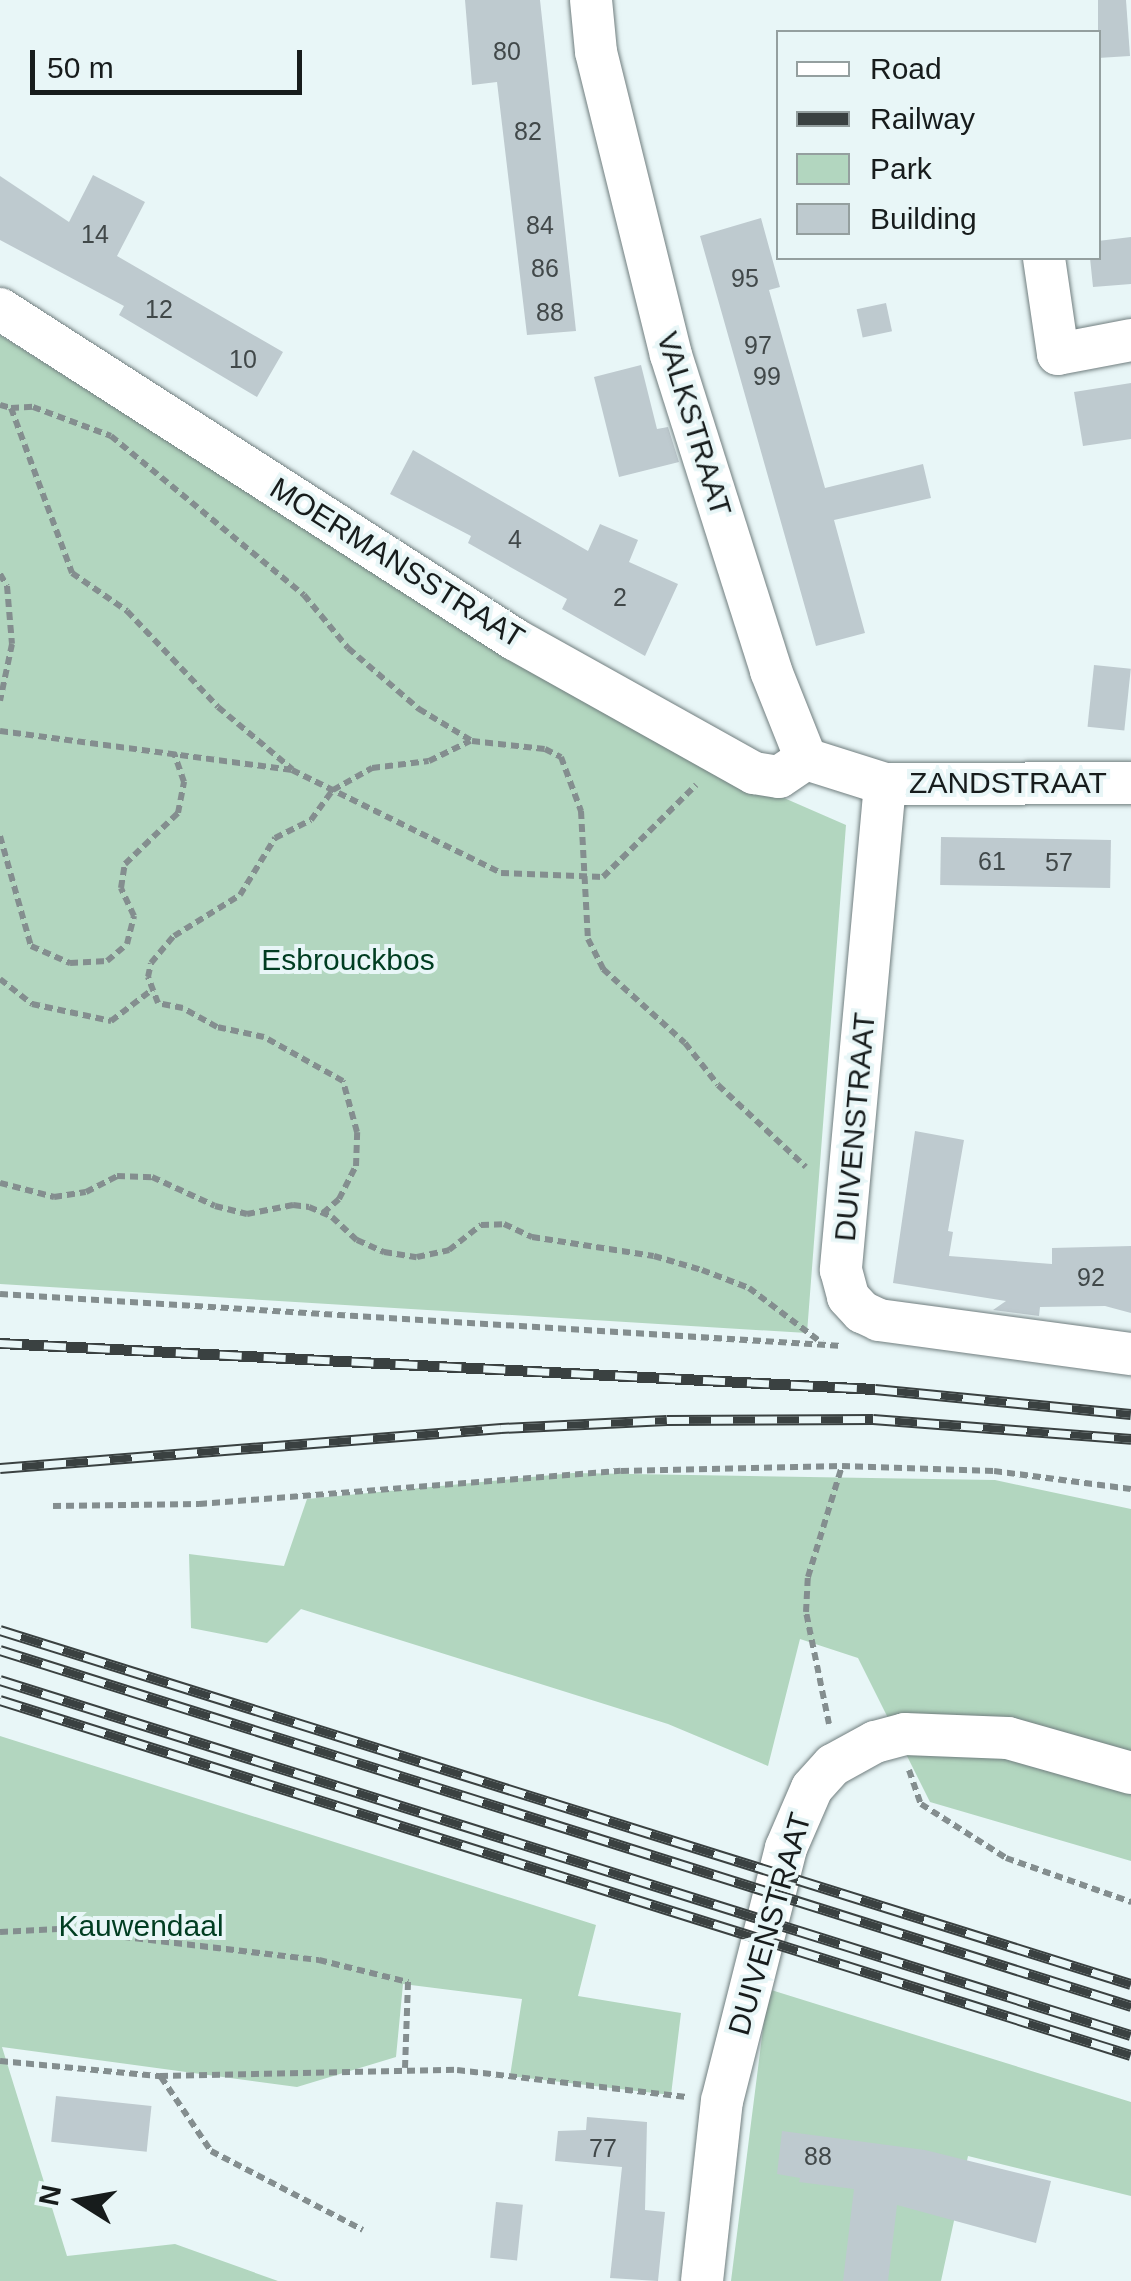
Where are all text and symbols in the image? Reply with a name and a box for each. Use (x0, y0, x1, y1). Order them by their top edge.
scale bar (35, 30, 308, 92)
legend (776, 30, 1101, 260)
house number: 80 (493, 36, 521, 66)
text: 50 m (47, 51, 114, 84)
text: Road (870, 52, 942, 85)
text: Railway (870, 102, 975, 135)
house number: 82 (514, 116, 542, 146)
text: Park (870, 152, 932, 185)
text: Building (870, 202, 977, 235)
house number: 84 (526, 210, 554, 240)
house number: 14 (81, 219, 109, 249)
house number: 86 (531, 253, 559, 283)
house number: 95 (731, 263, 759, 293)
house number: 12 (145, 294, 173, 324)
house number: 88 (536, 297, 564, 327)
street label: VALKSTRAAT (649, 328, 739, 520)
house number: 97 (744, 330, 772, 360)
house number: 10 (229, 344, 257, 374)
house number: 99 (753, 361, 781, 391)
street label: MOERMANSSTRAAT (263, 470, 531, 656)
house number: 4 (508, 524, 522, 554)
house number: 2 (613, 582, 627, 612)
street label: ZANDSTRAAT (909, 765, 1107, 801)
house number: 61 (978, 846, 1006, 876)
house number: 57 (1045, 847, 1073, 877)
park label: Esbrouckbos (261, 942, 435, 978)
street label: DUIVENSTRAAT (827, 1011, 883, 1243)
house number: 92 (1077, 1262, 1105, 1292)
street label: DUIVENSTRAAT (721, 1809, 819, 2039)
park label: Kauwendaal (58, 1908, 224, 1944)
house number: 77 (589, 2133, 617, 2163)
house number: 88 (804, 2141, 832, 2171)
north arrow (30, 2151, 130, 2251)
text: N (33, 2182, 67, 2208)

